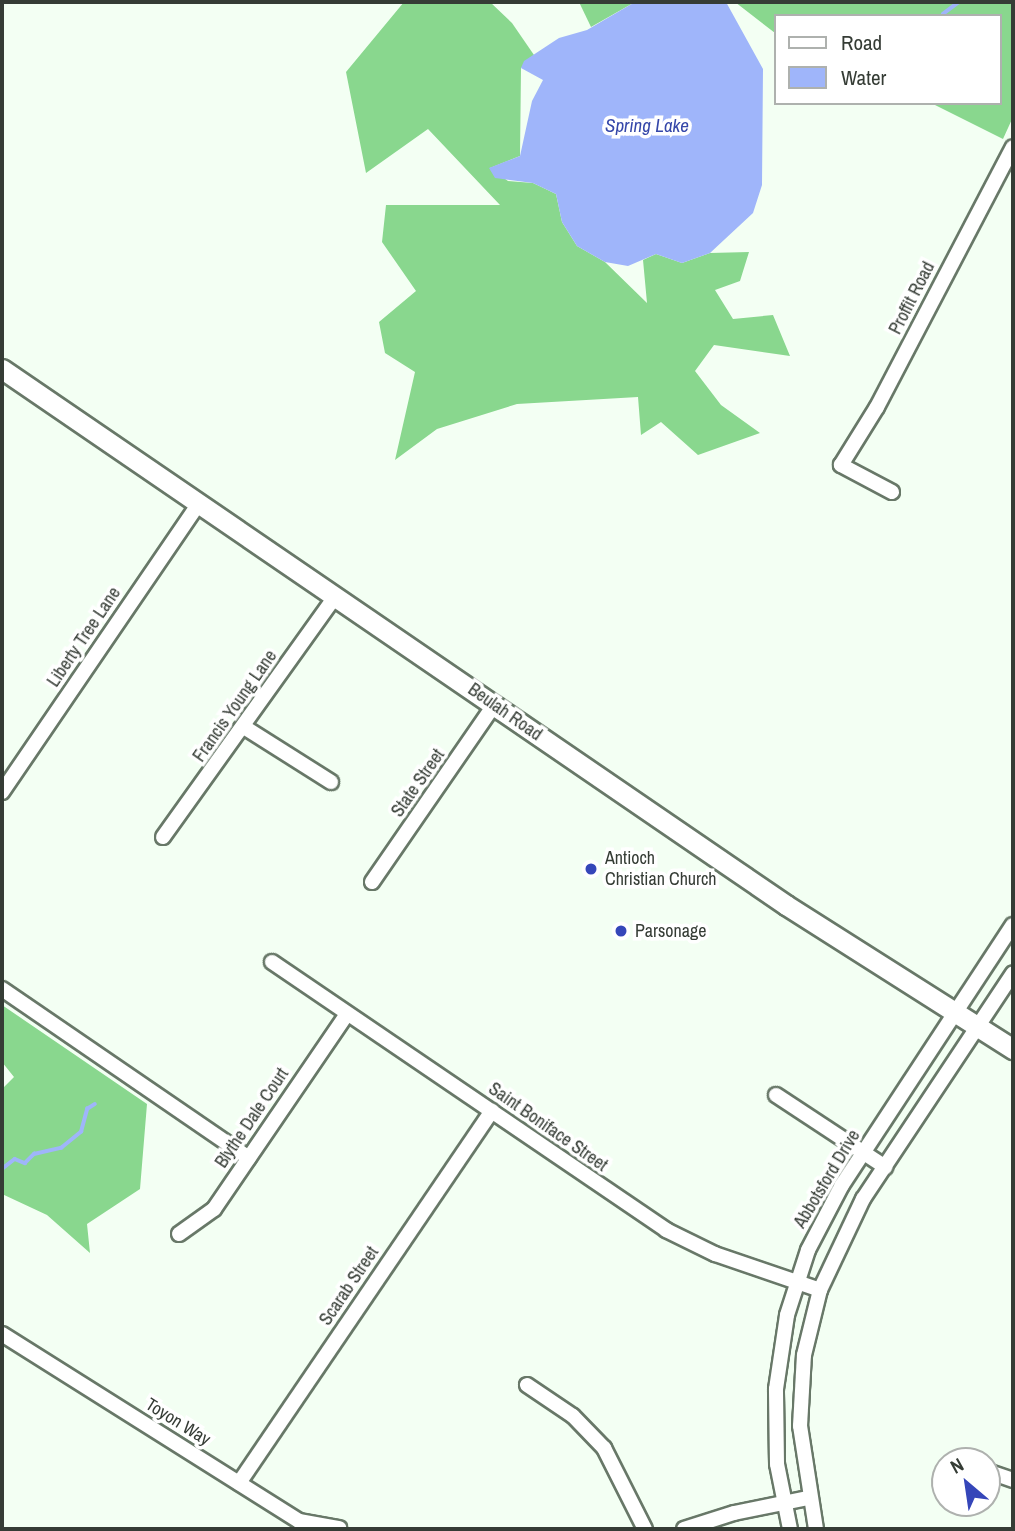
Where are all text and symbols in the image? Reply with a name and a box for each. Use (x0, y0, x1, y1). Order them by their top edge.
legend (774, 14, 1001, 105)
text: Road (841, 28, 882, 57)
text: Water (841, 63, 886, 92)
water label: Spring Lake (605, 115, 689, 137)
street label: Proffit Road (885, 258, 939, 338)
street label: Liberty Tree Lane (43, 583, 125, 691)
street label: Francis Young Lane (188, 646, 282, 766)
street label: Beulah Road (464, 679, 546, 745)
street label: State Street (387, 745, 449, 821)
place label: Antioch Christian Church (605, 848, 717, 890)
marker: Antioch Christian Church (583, 861, 599, 877)
place label: Parsonage (635, 920, 706, 942)
marker: Parsonage (613, 923, 629, 939)
street label: Blythe Dale Court (211, 1064, 293, 1172)
street label: Saint Boniface Street (484, 1078, 612, 1176)
street label: Abbotsford Drive (789, 1126, 865, 1232)
street label: Scarab Street (315, 1243, 383, 1329)
street label: Toyon Way (142, 1394, 214, 1450)
north arrow (931, 1447, 1001, 1517)
text: N (946, 1451, 968, 1479)

